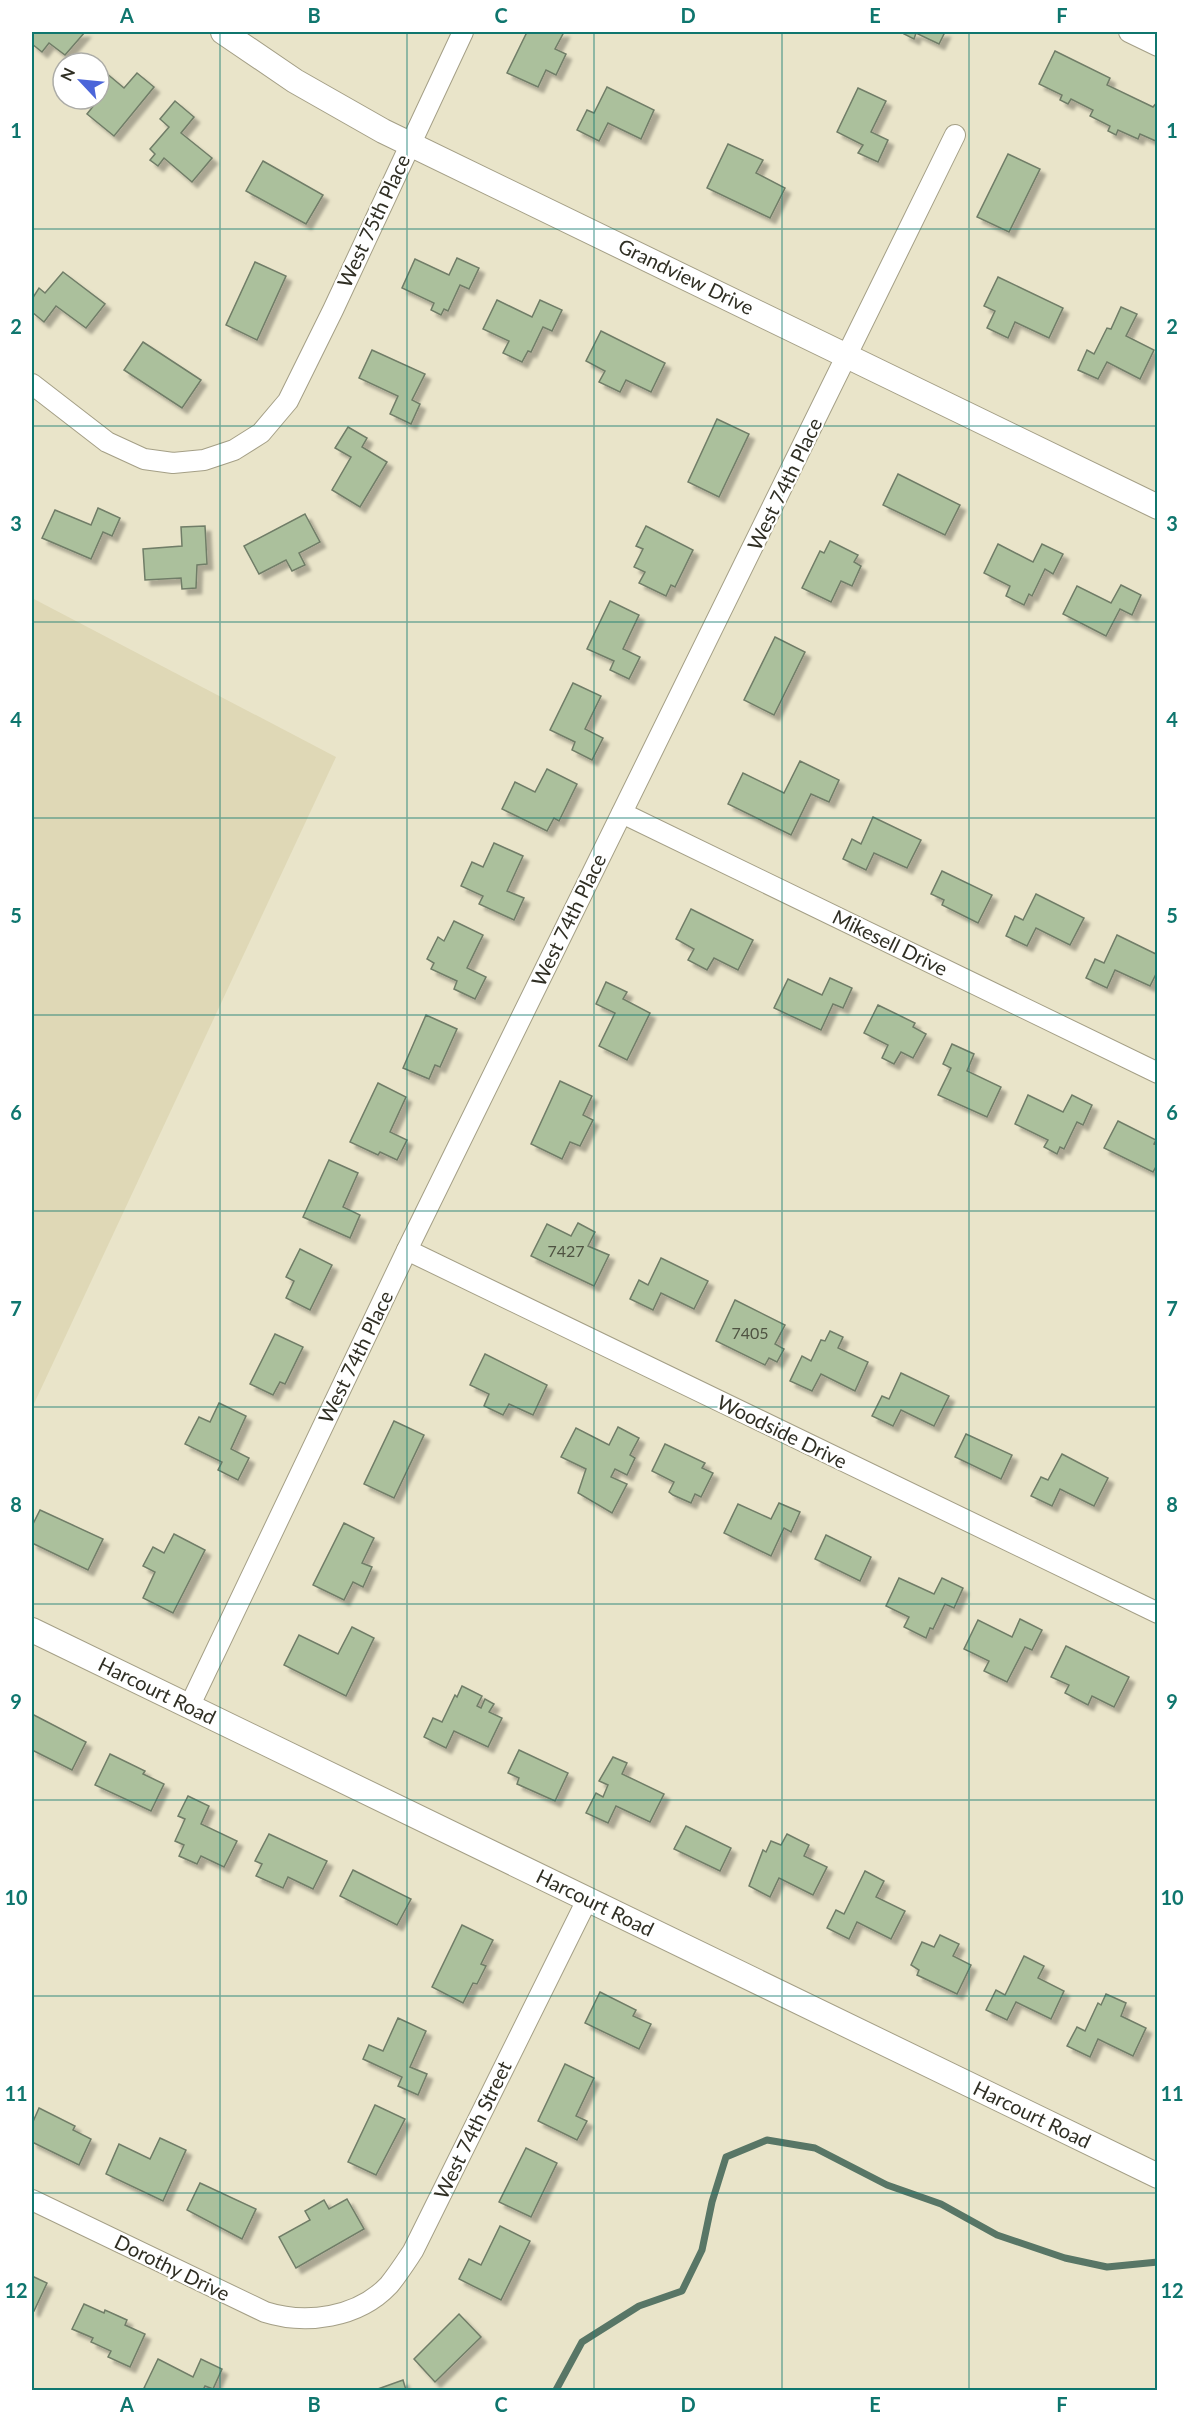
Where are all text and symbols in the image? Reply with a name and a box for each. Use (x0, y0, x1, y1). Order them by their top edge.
text: A (119, 3, 134, 27)
text: B (307, 3, 321, 27)
text: C (494, 3, 508, 27)
text: D (680, 3, 696, 27)
text: E (869, 3, 881, 27)
text: F (1056, 3, 1068, 27)
north arrow (51, 51, 111, 111)
text: N (56, 65, 78, 84)
text: 1 (10, 118, 22, 142)
text: 1 (1166, 118, 1178, 142)
street label: West 75th Place (332, 150, 414, 291)
street label: Grandview Drive (615, 233, 758, 319)
text: 2 (10, 314, 22, 338)
text: 2 (1166, 314, 1178, 338)
street label: West 74th Place (742, 413, 827, 554)
text: 3 (10, 511, 22, 535)
text: 3 (1166, 511, 1178, 535)
text: 4 (10, 707, 22, 731)
text: 4 (1166, 707, 1178, 731)
street label: West 74th Place (526, 849, 611, 990)
text: 5 (10, 903, 22, 927)
text: 5 (1166, 903, 1178, 927)
street label: Mikesell Drive (829, 904, 952, 980)
text: 6 (10, 1100, 22, 1124)
text: 6 (1166, 1100, 1178, 1124)
house number: 7427 (547, 1241, 585, 1260)
street label: West 74th Place (313, 1286, 398, 1427)
text: 7 (10, 1296, 22, 1320)
text: 7 (1166, 1296, 1178, 1320)
house number: 7405 (731, 1323, 769, 1342)
street label: Woodside Drive (714, 1389, 851, 1473)
text: 8 (10, 1492, 22, 1516)
text: 8 (1166, 1492, 1178, 1516)
street label: Harcourt Road (95, 1651, 220, 1729)
text: 9 (10, 1689, 22, 1713)
text: 9 (1166, 1689, 1178, 1713)
street label: Harcourt Road (533, 1863, 658, 1941)
text: 10 (4, 1885, 28, 1909)
text: 10 (1160, 1885, 1184, 1909)
street label: West 74th Street (428, 2057, 516, 2202)
street label: Harcourt Road (970, 2075, 1095, 2153)
text: 11 (4, 2081, 28, 2105)
text: 11 (1160, 2081, 1184, 2105)
street label: Dorothy Drive (111, 2229, 234, 2305)
text: 12 (4, 2278, 28, 2302)
text: 12 (1160, 2278, 1184, 2302)
text: A (119, 2392, 134, 2416)
text: B (307, 2392, 321, 2416)
text: C (494, 2392, 508, 2416)
text: D (680, 2392, 696, 2416)
text: E (869, 2392, 881, 2416)
text: F (1056, 2392, 1068, 2416)

